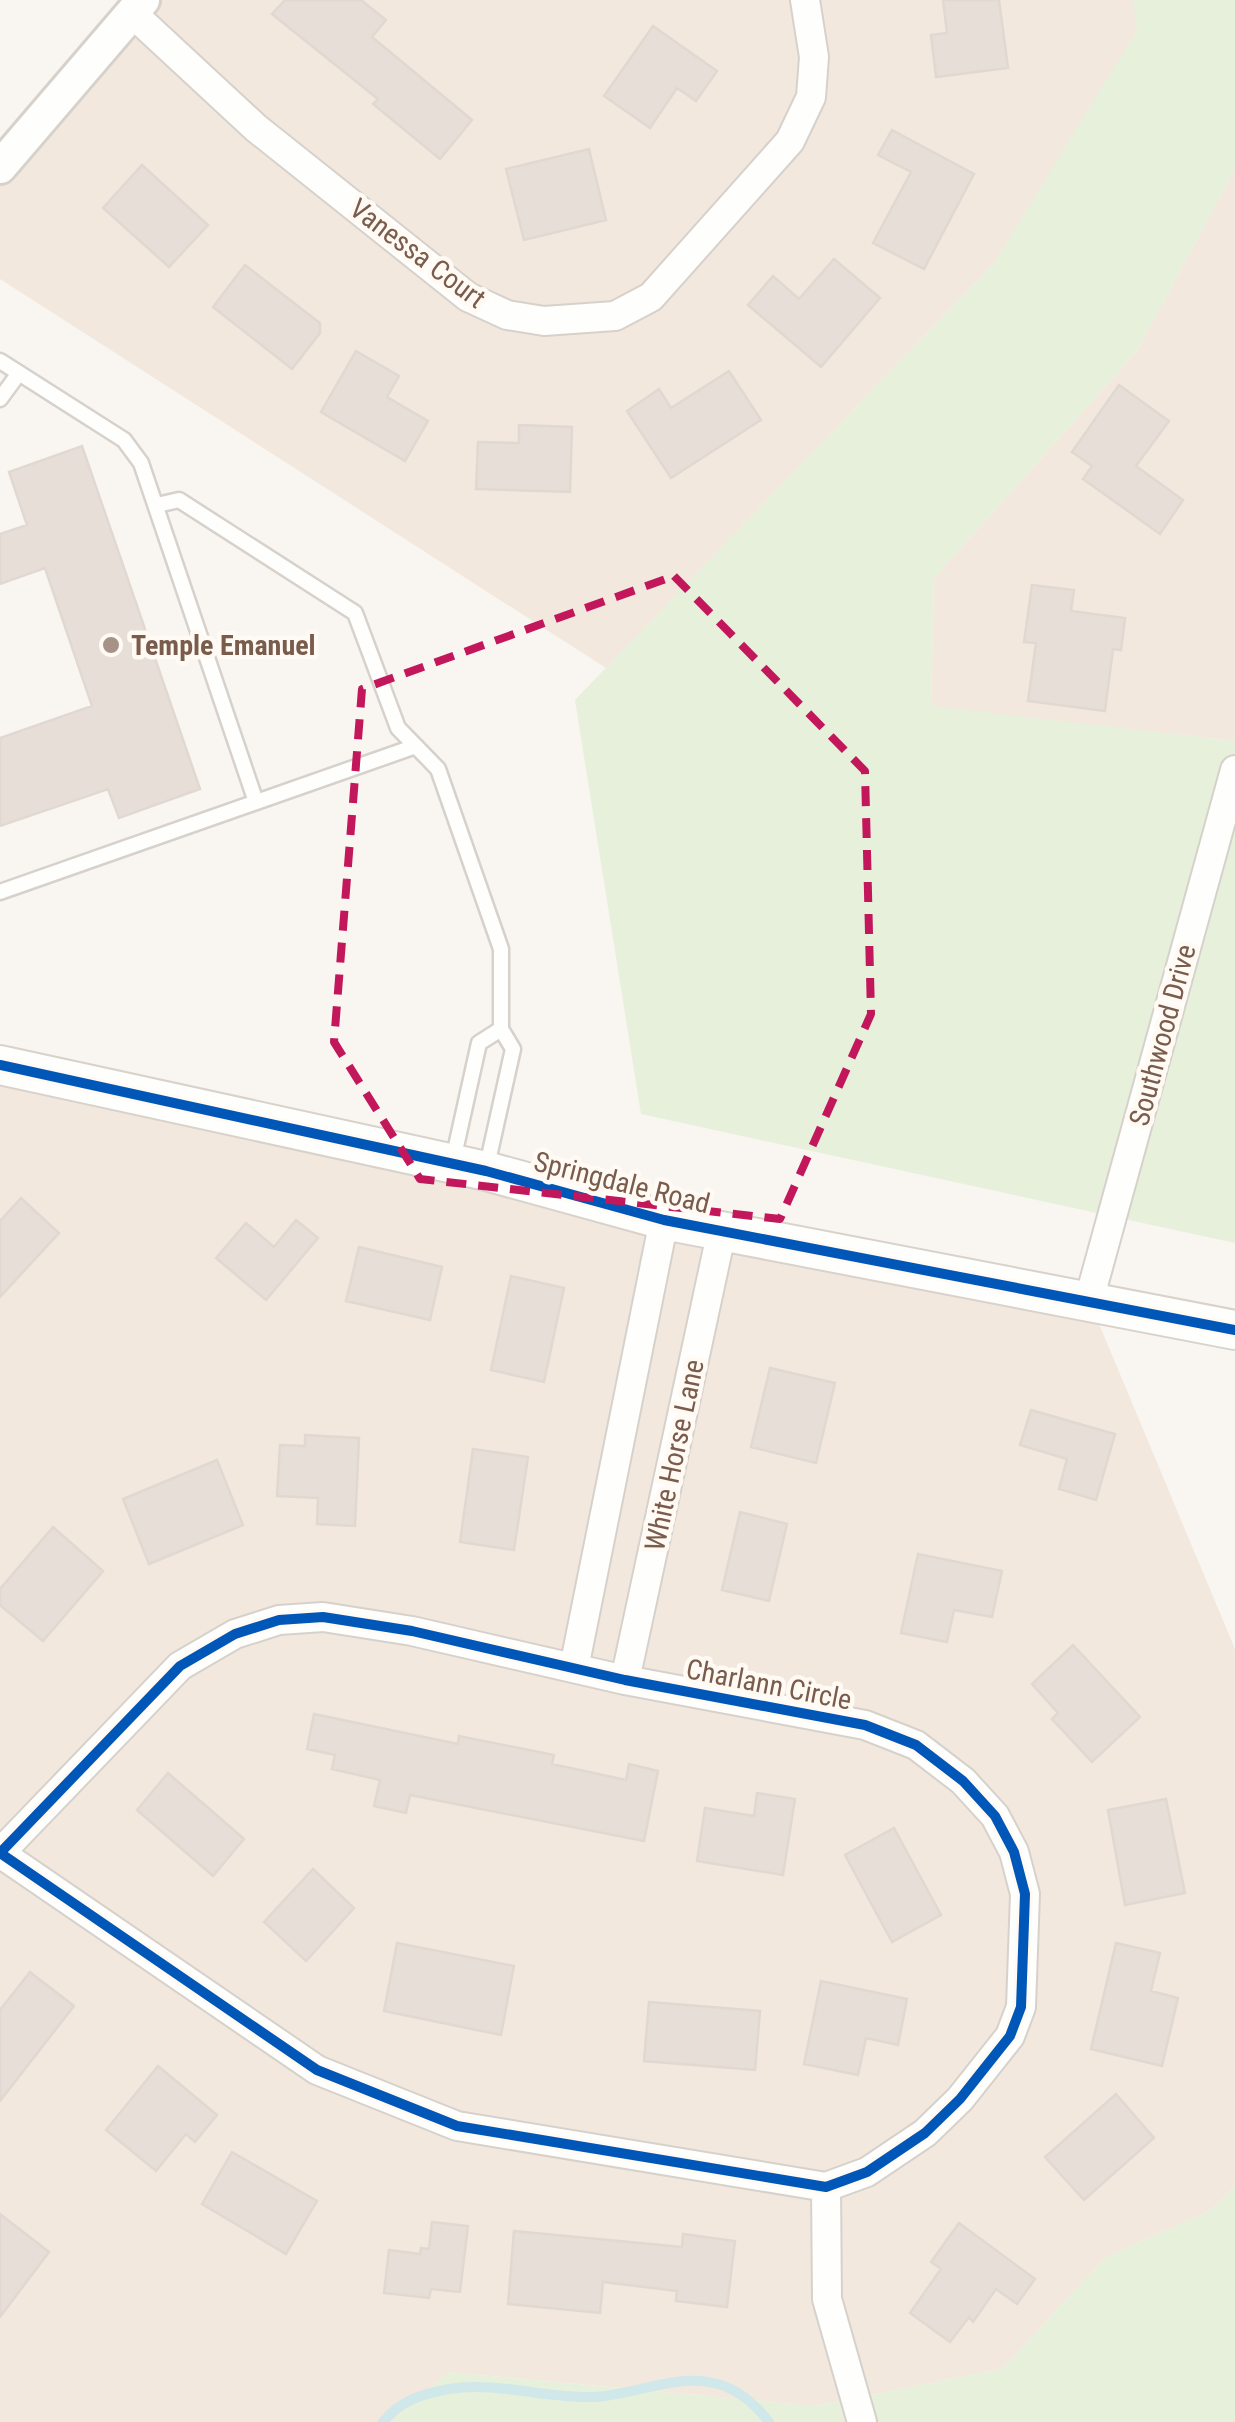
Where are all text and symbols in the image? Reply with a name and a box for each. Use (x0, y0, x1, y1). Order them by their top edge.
street label: Vanessa Court (343, 192, 492, 315)
place label: Temple Emanuel (131, 629, 316, 662)
marker: Temple Emanuel (100, 634, 122, 656)
street label: Southwood Drive (1122, 941, 1203, 1129)
street label: Springdale Road (530, 1145, 713, 1220)
street label: White Horse Lane (638, 1356, 711, 1554)
street label: Charlann Circle (683, 1652, 854, 1717)

